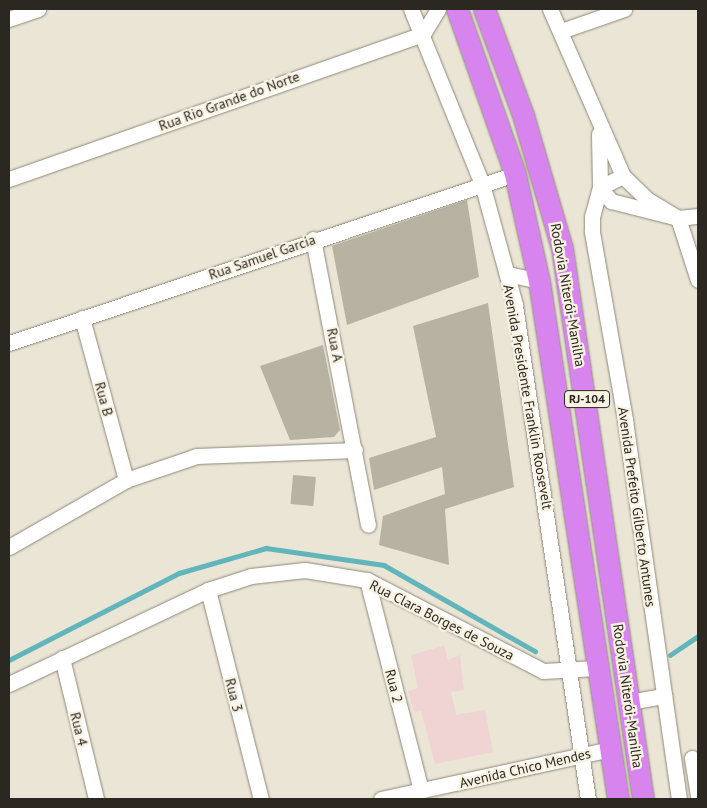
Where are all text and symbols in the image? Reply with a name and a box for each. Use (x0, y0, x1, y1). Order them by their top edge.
street label: Rua Rio Grande do Norte (156, 68, 302, 134)
street label: Rodovia Niterói-Manilha (547, 222, 589, 368)
street label: Rua Samuel Garcia (206, 231, 318, 283)
street label: Avenida Presidente Franklin Roosevelt (500, 283, 556, 511)
street label: Rua A (323, 326, 347, 364)
street label: Rua B (91, 380, 117, 418)
road number: RJ-104 (563, 389, 611, 408)
street label: Avenida Prefeito Gilberto Antunes (615, 406, 659, 608)
street label: Rua Clara Borges de Souza (367, 576, 517, 664)
street label: Rodovia Niterói-Manilha (610, 623, 646, 769)
street label: Rua 2 (382, 667, 406, 705)
street label: Rua 3 (222, 676, 246, 714)
street label: Rua 4 (67, 710, 91, 748)
street label: Avenida Chico Mendes (458, 745, 592, 791)

